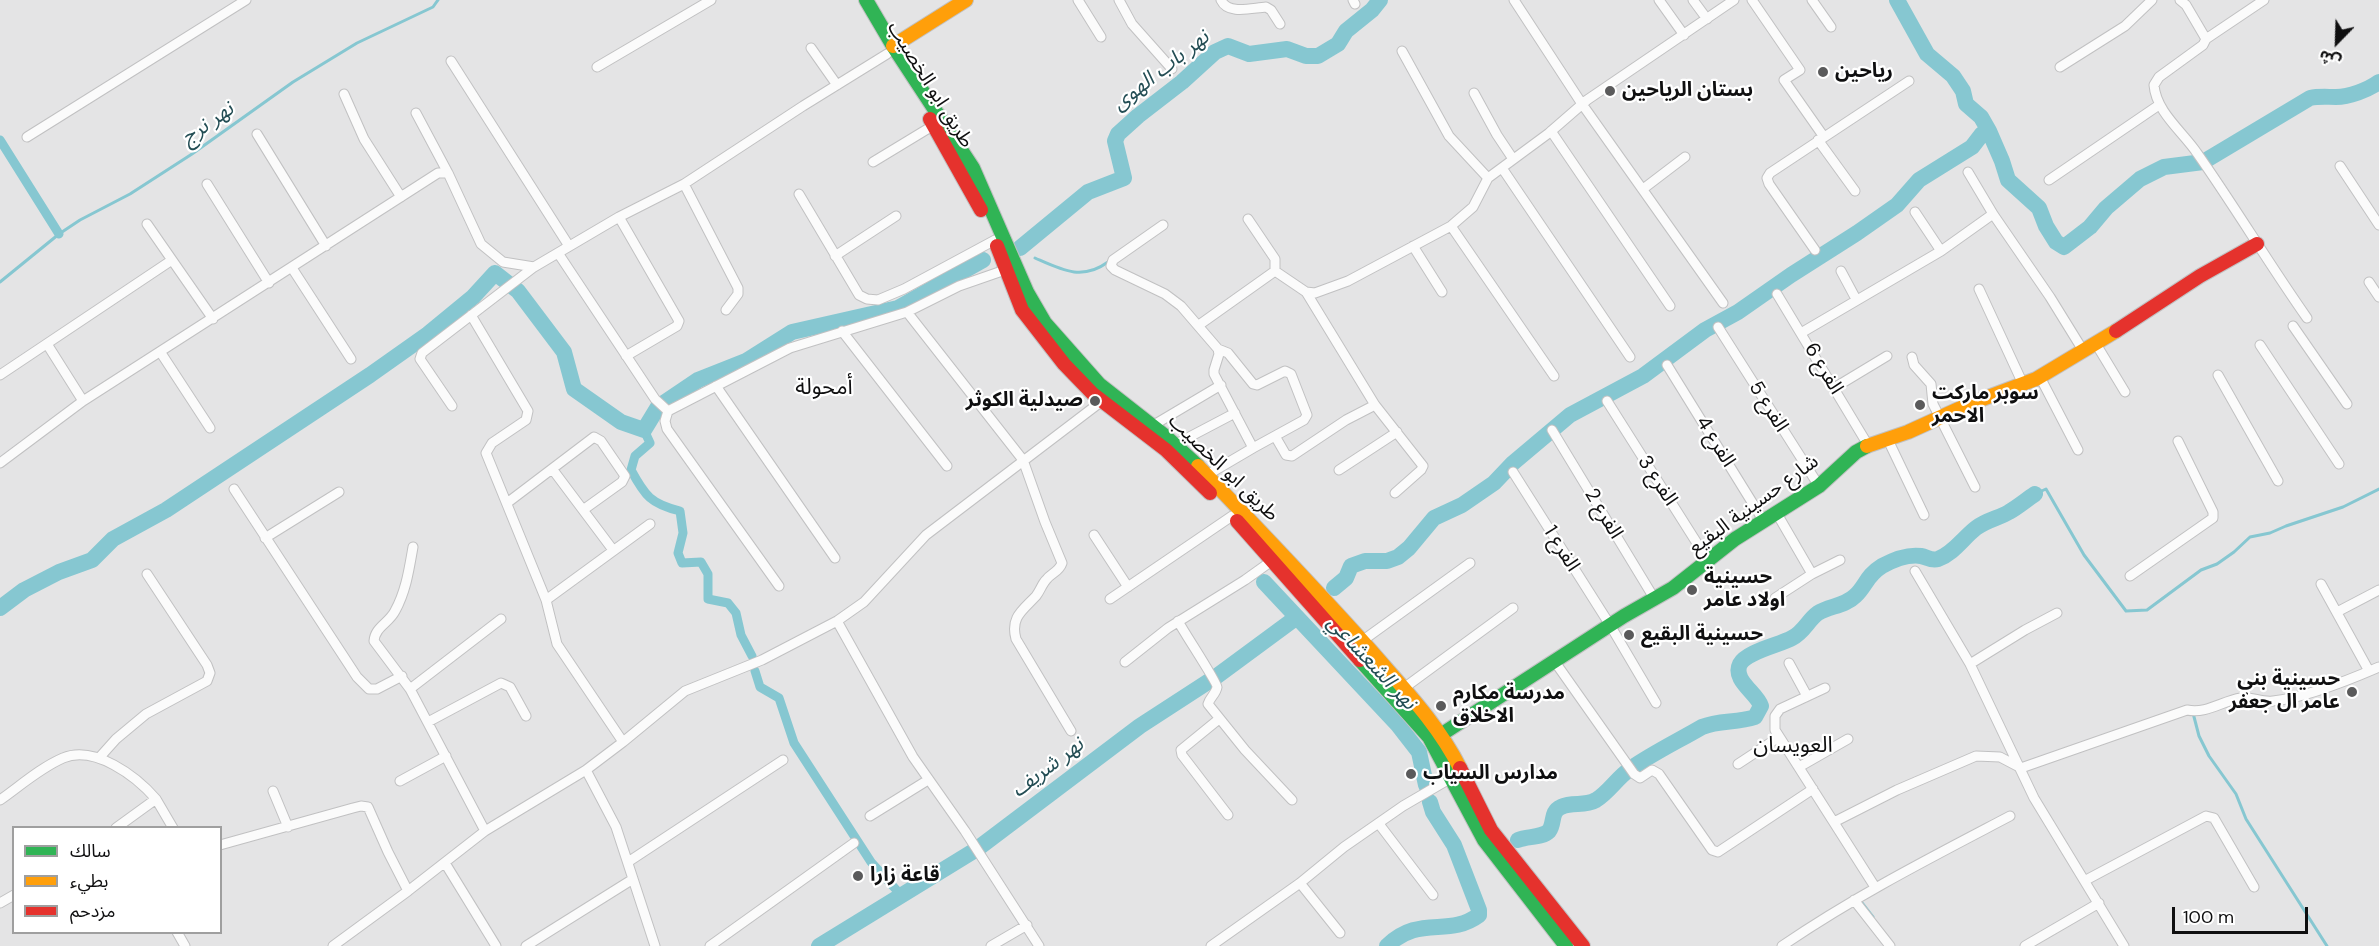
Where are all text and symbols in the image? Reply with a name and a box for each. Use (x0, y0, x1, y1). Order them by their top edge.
north arrow (2307, 12, 2367, 72)
street label: طريق ابو الخصيب (882, 17, 978, 153)
water label: نهر باب الهوى (1108, 25, 1214, 117)
text: ش (2316, 45, 2344, 73)
place label: رياحين (1835, 60, 1893, 84)
marker: رياحين (1816, 65, 1830, 79)
place label: بستان الرياحين (1622, 79, 1753, 103)
marker: بستان الرياحين (1603, 84, 1617, 98)
water label: نهر نرج (177, 97, 239, 151)
street label: الفرع 6 (1798, 339, 1848, 399)
district label: أمحولة (795, 375, 853, 401)
street label: الفرع 5 (1743, 377, 1793, 437)
place label: سوبر ماركت الاحمر (1932, 382, 2039, 429)
place label: صيدلية الكوثر (966, 389, 1083, 413)
marker: صيدلية الكوثر (1088, 394, 1102, 408)
marker: سوبر ماركت الاحمر (1913, 398, 1927, 412)
street label: طريق ابو الخصيب (1163, 409, 1283, 527)
street label: الفرع 4 (1690, 412, 1740, 472)
street label: شارع حسينية البقيع (1684, 450, 1824, 560)
street label: الفرع 3 (1632, 451, 1682, 511)
street label: الفرع 2 (1579, 484, 1627, 544)
street label: الفرع 1 (1538, 522, 1584, 576)
place label: حسينية اولاد عامر (1704, 566, 1785, 613)
marker: حسينية اولاد عامر (1685, 583, 1699, 597)
water label: نهر الشعشاعي (1321, 611, 1421, 715)
place label: حسينية البقيع (1641, 623, 1763, 647)
marker: حسينية البقيع (1622, 628, 1636, 642)
place label: حسينية بني عامر ال جعفر (2229, 668, 2340, 715)
place label: مدرسة مكارم الاخلاق (1453, 682, 1565, 729)
marker: حسينية بني عامر ال جعفر (2345, 685, 2359, 699)
marker: مدرسة مكارم الاخلاق (1434, 699, 1448, 713)
water label: نهر شريف (1007, 733, 1089, 803)
district label: العويسان (1753, 733, 1833, 759)
place label: مدارس السياب (1423, 762, 1558, 786)
marker: مدارس السياب (1404, 767, 1418, 781)
legend (12, 826, 222, 934)
text: سالك (70, 839, 111, 863)
place label: قاعة زارا (870, 864, 940, 888)
text: بطيء (70, 869, 108, 893)
marker: قاعة زارا (851, 869, 865, 883)
scale bar (2175, 895, 2312, 933)
text: مزدحم (70, 899, 115, 923)
text: 100 m (2183, 905, 2234, 929)

